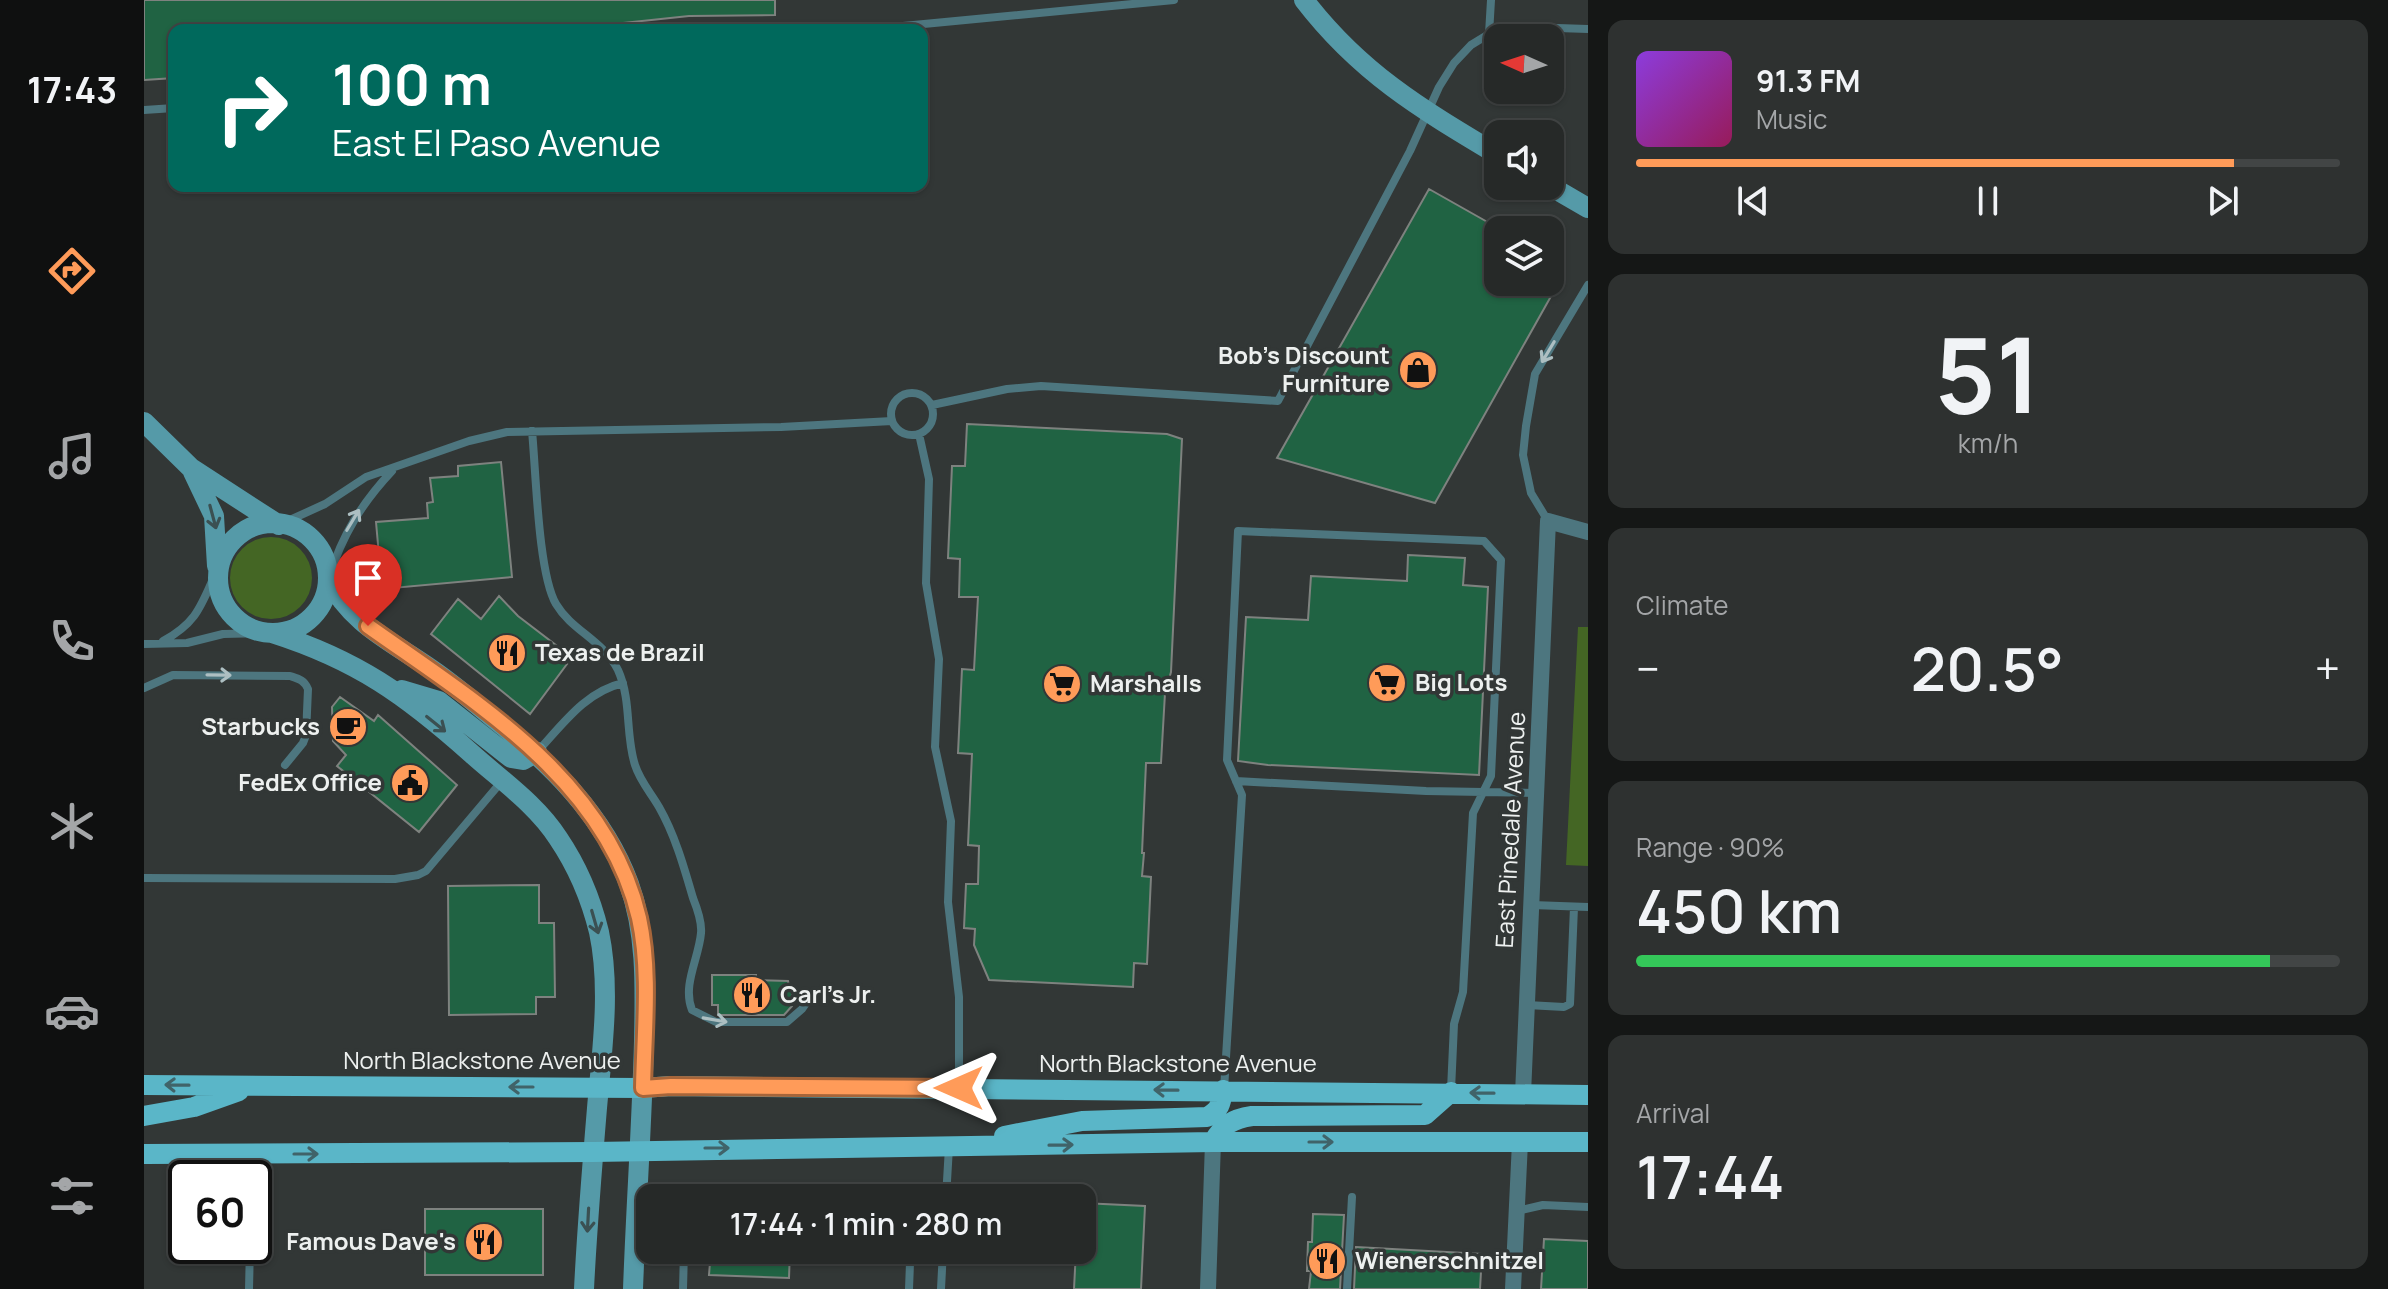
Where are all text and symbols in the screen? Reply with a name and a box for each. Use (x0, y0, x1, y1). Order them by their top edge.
north arrow (1484, 24, 1564, 104)
map controls (1484, 24, 1564, 296)
text: 100 m (332, 45, 492, 122)
icon: right (200, 56, 304, 160)
text: 91.3 FM (1756, 60, 1861, 101)
text: 17:43 (27, 65, 117, 114)
text: Music (1756, 101, 1827, 137)
text: East El Paso Avenue (332, 118, 661, 167)
button: sound (1484, 120, 1564, 200)
icon: previous (1731, 179, 1775, 223)
icon: pause (1966, 179, 2010, 223)
icon: next (2201, 179, 2245, 223)
button: layers (1484, 216, 1564, 296)
icon: directions (44, 243, 100, 299)
text: 51 (1935, 302, 2041, 444)
place label: Bob's Discount Furniture (1218, 338, 1390, 399)
one-way arrow (1540, 340, 1556, 363)
shop icon: Bob's Discount Furniture (1397, 349, 1439, 391)
text: km/h (1958, 425, 2018, 461)
icon: music (44, 428, 100, 484)
one-way arrow (206, 503, 221, 529)
one-way arrow (345, 509, 361, 532)
pin (334, 544, 402, 626)
icon: arrive (346, 556, 390, 600)
text: Climate (1636, 587, 1728, 623)
icon: phone (44, 613, 100, 669)
text: 20.5° (1911, 627, 2064, 709)
restaurant icon: Texas de Brazil (486, 632, 528, 674)
place label: Texas de Brazil (535, 635, 705, 668)
text: − (1636, 638, 1660, 698)
text: + (2315, 638, 2340, 698)
supermarket icon: Big Lots (1366, 662, 1408, 704)
supermarket icon: Marshalls (1041, 663, 1083, 705)
place label: Big Lots (1415, 665, 1508, 698)
place label: Marshalls (1090, 666, 1202, 699)
one-way arrow (205, 667, 232, 683)
cafe icon: Starbucks (327, 706, 369, 748)
place label: Starbucks (201, 709, 320, 742)
street label: East Pinedale Avenue (1487, 711, 1532, 949)
one-way arrow (425, 715, 446, 733)
public building icon: FedEx Office (389, 762, 431, 804)
place label: FedEx Office (238, 765, 382, 798)
icon: climate (44, 798, 100, 854)
text: Range · 90% (1636, 829, 1785, 865)
text: 450 km (1636, 869, 1842, 951)
one-way arrow (589, 909, 604, 935)
restaurant icon: Carl's Jr. (731, 974, 773, 1016)
place label: Carl's Jr. (780, 977, 876, 1010)
icon: car (44, 983, 100, 1039)
one-way arrow (702, 1013, 728, 1028)
street label: North Blackstone Avenue (343, 1043, 621, 1076)
position arrow (917, 1046, 1001, 1130)
street label: North Blackstone Avenue (1039, 1046, 1317, 1079)
one-way arrow (164, 1077, 191, 1093)
one-way arrow (508, 1079, 535, 1095)
one-way arrow (1153, 1082, 1180, 1098)
one-way arrow (1469, 1085, 1496, 1101)
text: Arrival (1636, 1095, 1710, 1131)
one-way arrow (1307, 1134, 1334, 1150)
text: 17:44 (1636, 1135, 1784, 1217)
one-way arrow (1047, 1137, 1074, 1153)
one-way arrow (703, 1141, 730, 1156)
one-way arrow (292, 1146, 319, 1162)
speed limit sign: 60 (168, 1160, 272, 1264)
icon: filters (44, 1168, 100, 1224)
text: 17:44 · 1 min · 280 m (730, 1203, 1002, 1244)
one-way arrow (580, 1206, 595, 1233)
restaurant icon: Famous Dave's (463, 1221, 505, 1263)
place label: Famous Dave's (286, 1224, 456, 1257)
restaurant icon: Wienerschnitzel (1306, 1240, 1348, 1282)
place label: Wienerschnitzel (1355, 1243, 1544, 1276)

